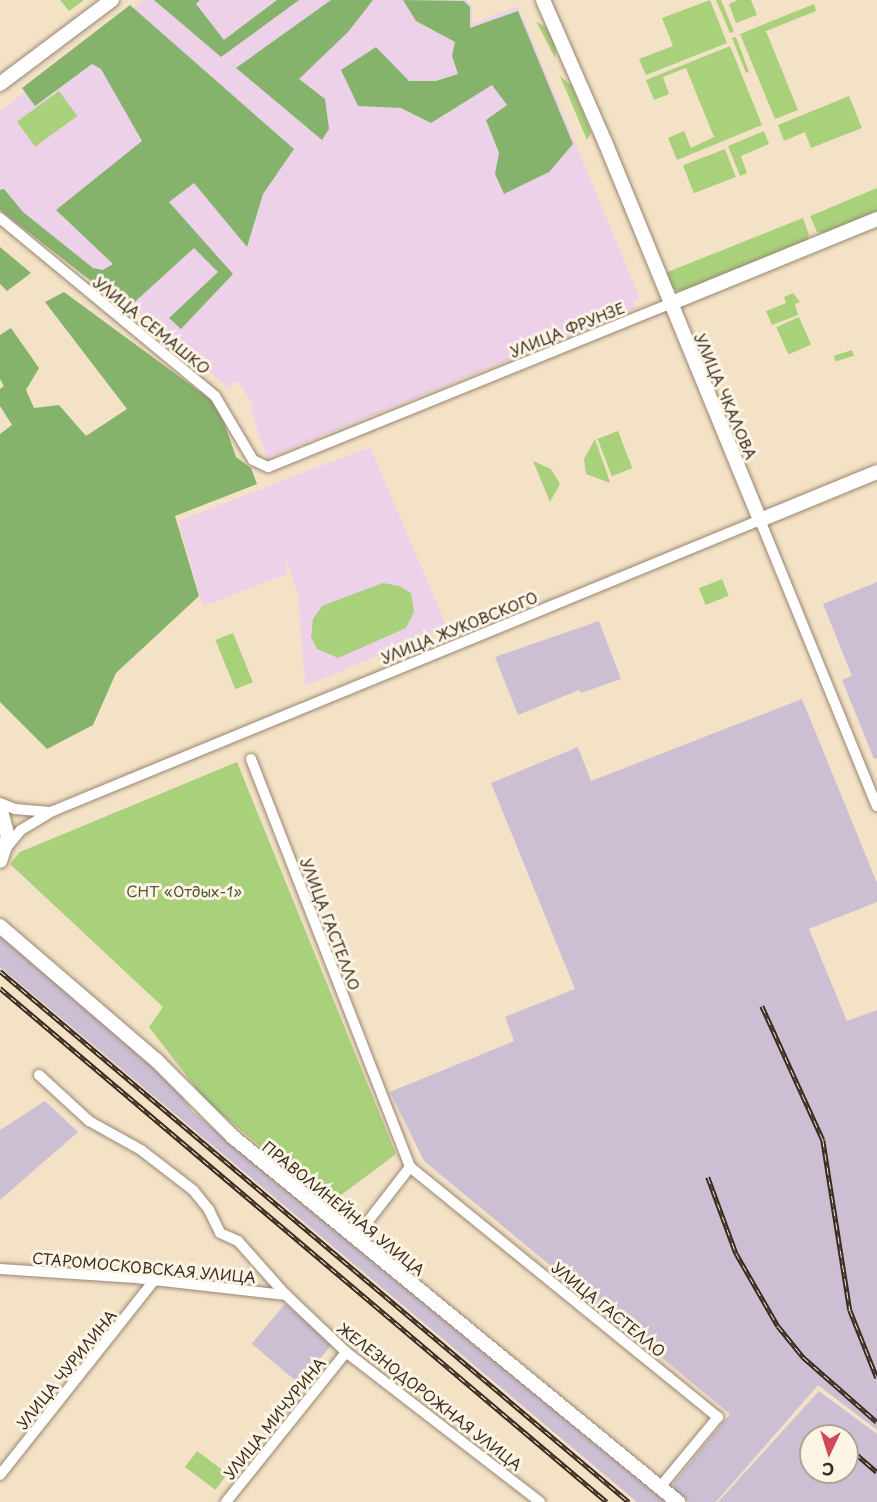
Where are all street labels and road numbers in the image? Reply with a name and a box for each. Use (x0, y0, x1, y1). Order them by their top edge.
street label: УЛИЦА СЕМАШКО (90, 272, 214, 378)
street label: УЛИЦА ФРУНЗЕ (507, 298, 627, 360)
street label: УЛИЦА ЧКАЛОВА (691, 330, 761, 462)
street label: УЛИЦА ЖУКОВСКОГО (377, 587, 541, 667)
street label: УЛИЦА ГАСТЕЛЛО (297, 855, 365, 993)
street label: ПРАВОЛИНЕЙНАЯ УЛИЦА (260, 1137, 428, 1279)
street label: СТАРОМОСКОВСКАЯ УЛИЦА (32, 1248, 256, 1286)
street label: УЛИЦА ГАСТЕЛЛО (548, 1257, 670, 1361)
street label: УЛИЦА ЧУРИЛИНА (12, 1306, 120, 1432)
street label: ЖЕЛЕЗНОДОРОЖНАЯ УЛИЦА (334, 1319, 526, 1473)
street label: УЛИЦА МИЧУРИНА (219, 1353, 329, 1483)

